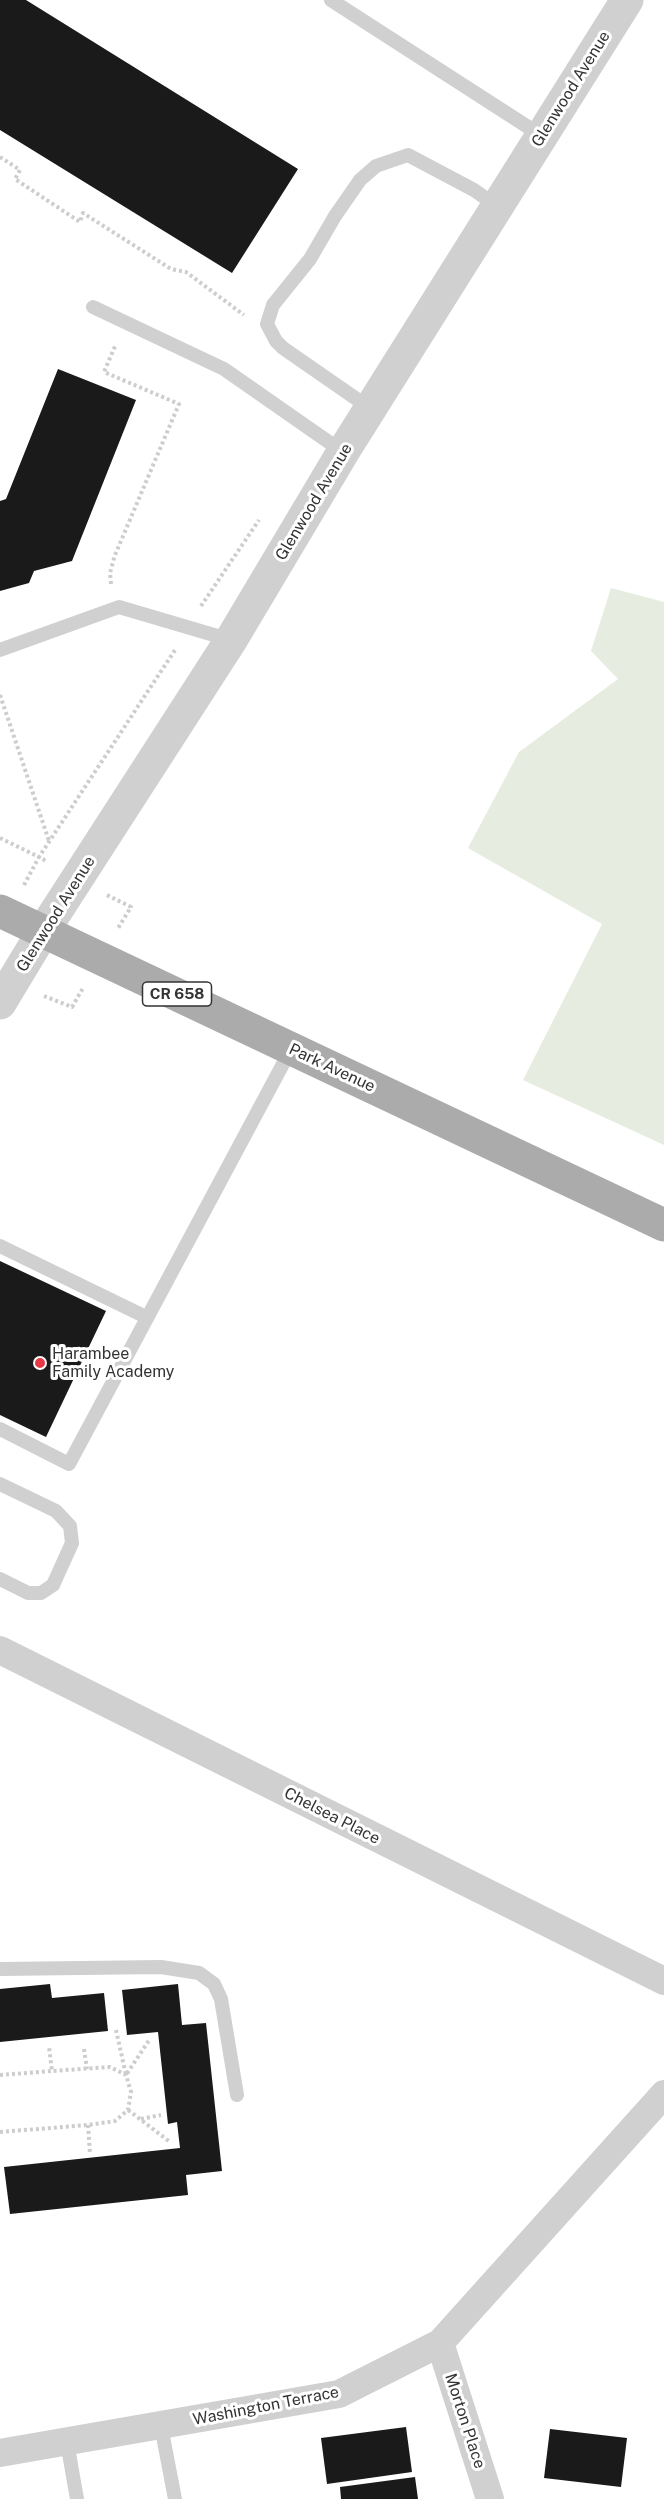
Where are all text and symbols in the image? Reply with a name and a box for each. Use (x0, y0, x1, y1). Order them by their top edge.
street label: Glenwood Avenue (528, 28, 614, 150)
street label: Glenwood Avenue (272, 440, 356, 564)
street label: Glenwood Avenue (13, 853, 99, 975)
road number: CR 658 (142, 982, 212, 1006)
street label: Park Avenue (286, 1040, 378, 1096)
place label: Harambee Family Academy (52, 1344, 174, 1382)
marker: Harambee Family Academy (33, 1356, 47, 1370)
street label: Chelsea Place (281, 1784, 383, 1848)
street label: Morton Place (441, 2371, 489, 2471)
street label: Washington Terrace (191, 2382, 341, 2430)

